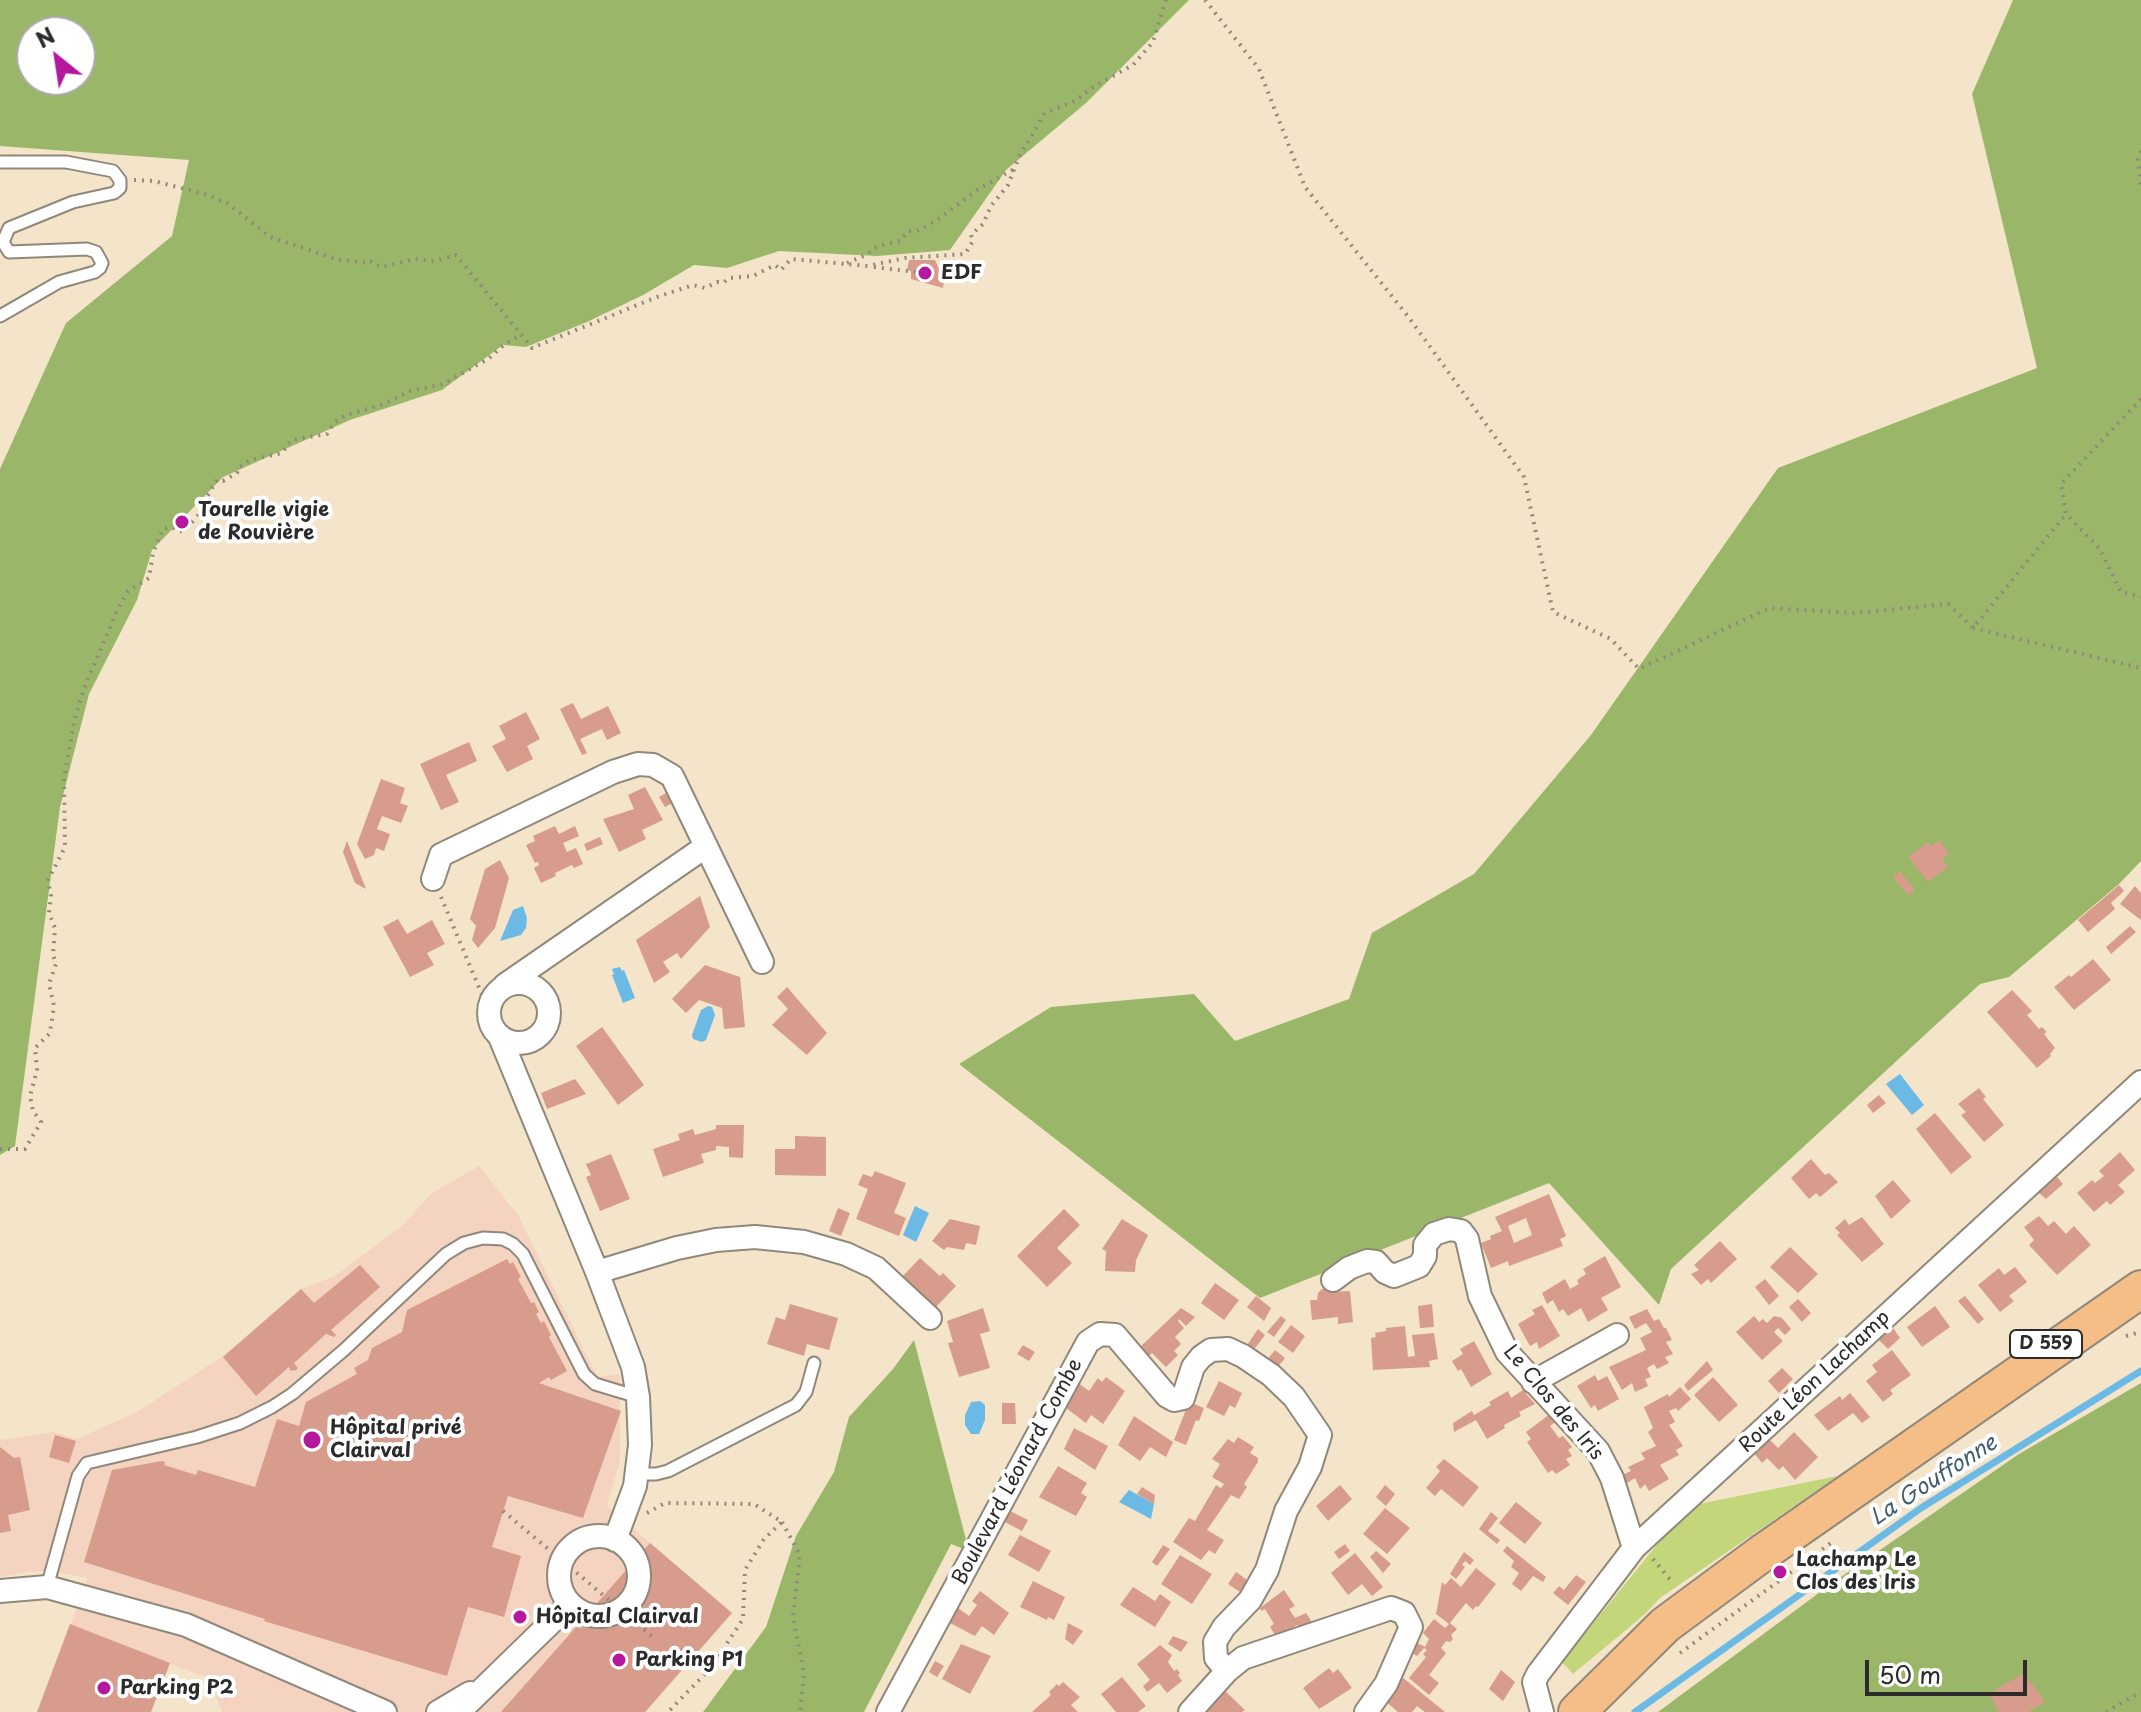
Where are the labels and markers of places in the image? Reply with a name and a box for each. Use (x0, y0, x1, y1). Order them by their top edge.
place label: EDF (941, 261, 982, 285)
marker: EDF (916, 264, 934, 282)
place label: Tourelle vigie de Rouvière (198, 498, 329, 545)
marker: Tourelle vigie de Rouvière (173, 513, 191, 531)
place label: Hôpital privé Clairval (330, 1416, 462, 1463)
marker: Hôpital privé Clairval (301, 1429, 323, 1451)
place label: Lachamp Le Clos des Iris (1796, 1548, 1916, 1595)
marker: Lachamp Le Clos des Iris (1771, 1563, 1789, 1581)
place label: Hôpital Clairval (536, 1605, 699, 1629)
marker: Hôpital Clairval (511, 1608, 529, 1626)
place label: Parking P1 (635, 1648, 743, 1672)
marker: Parking P1 (610, 1651, 628, 1669)
place label: Parking P2 (120, 1676, 233, 1700)
marker: Parking P2 (95, 1679, 113, 1697)

